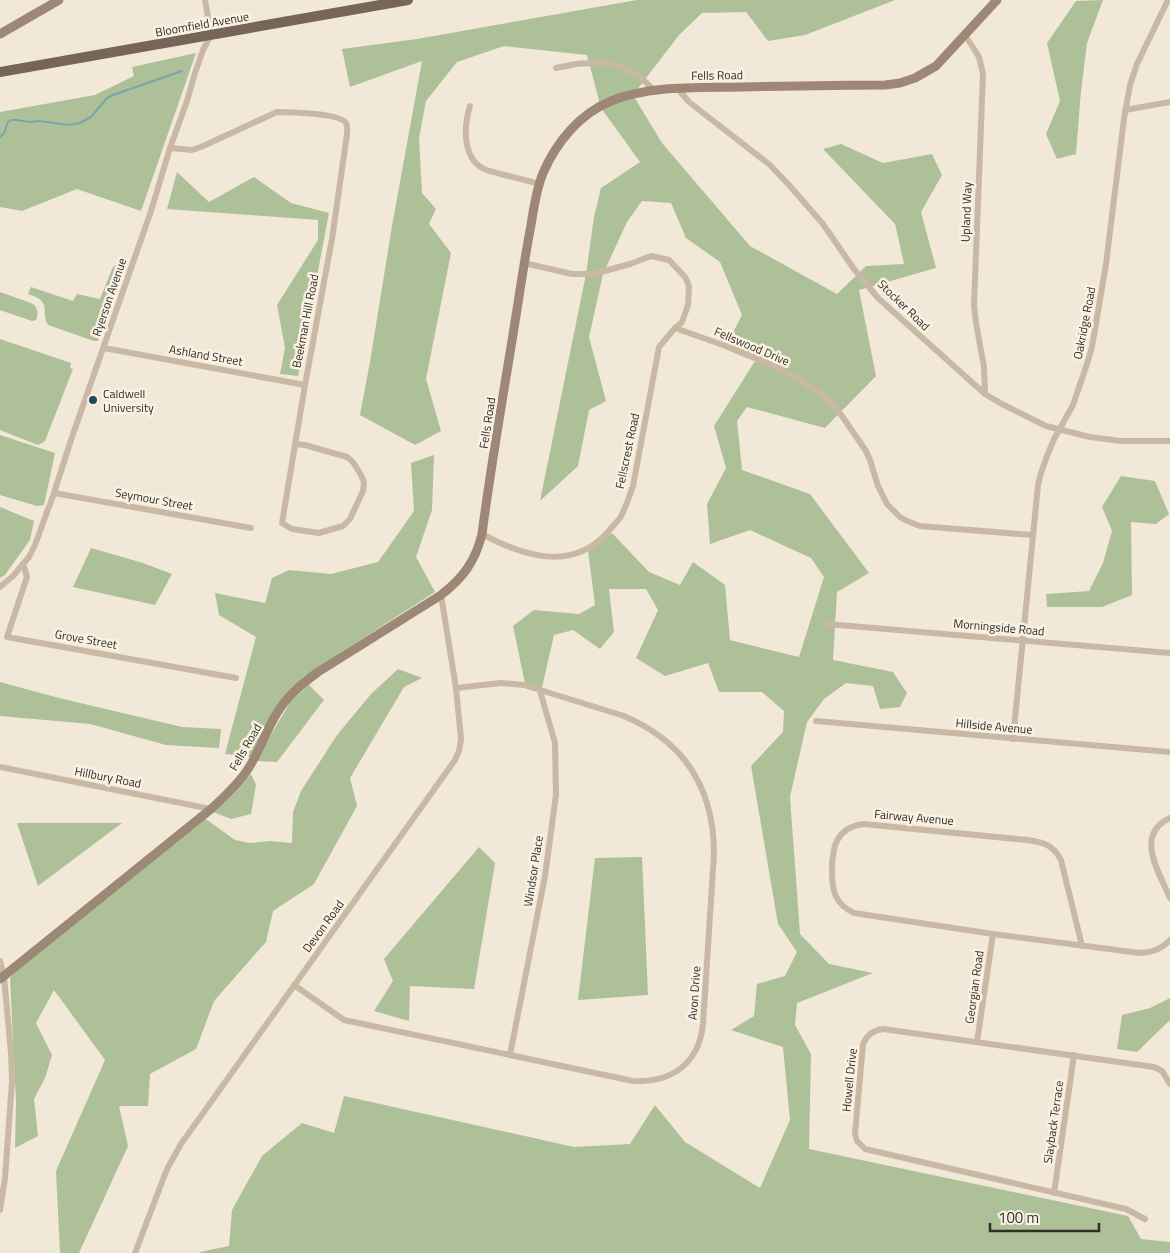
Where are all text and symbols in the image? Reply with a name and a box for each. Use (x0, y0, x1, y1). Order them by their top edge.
street label: Bloomfield Avenue (154, 6, 250, 42)
street label: Fells Road (691, 65, 743, 85)
street label: Upland Way (955, 181, 977, 243)
street label: Ryerson Avenue (87, 255, 131, 339)
street label: Beekman Hill Road (287, 272, 323, 370)
street label: Stocker Road (873, 275, 935, 335)
street label: Oakridge Road (1068, 285, 1100, 361)
street label: Fellswood Drive (711, 322, 793, 370)
street label: Ashland Street (168, 339, 245, 371)
place label: Caldwell University (103, 384, 154, 417)
marker: Caldwell University (87, 394, 99, 406)
street label: Fells Road (474, 396, 500, 450)
street label: Fellscrest Road (610, 411, 644, 491)
street label: Seymour Street (114, 483, 195, 515)
street label: Morningside Road (953, 614, 1045, 640)
street label: Grove Street (53, 624, 119, 654)
street label: Hillside Avenue (955, 713, 1033, 739)
street label: Fells Road (224, 720, 266, 774)
street label: Hillbury Road (73, 761, 143, 793)
street label: Fairway Avenue (873, 804, 955, 830)
street label: Windsor Place (518, 834, 548, 908)
street label: Devon Road (297, 896, 349, 956)
street label: Georgian Road (959, 949, 989, 1025)
street label: Avon Drive (683, 965, 705, 1021)
street label: Howell Drive (836, 1047, 862, 1113)
street label: Slayback Terrace (1038, 1079, 1068, 1165)
scale bar (990, 1200, 1099, 1232)
text: 100 m (998, 1206, 1039, 1229)

